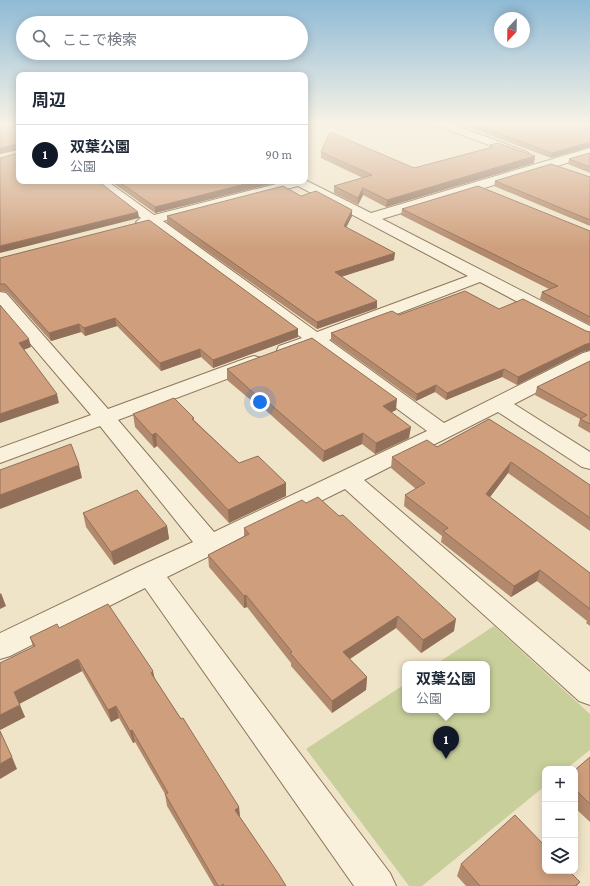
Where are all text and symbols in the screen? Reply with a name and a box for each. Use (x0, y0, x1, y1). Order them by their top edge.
north arrow (494, 12, 530, 48)
search box (16, 16, 308, 60)
icon: search (30, 27, 52, 49)
text: ここで検索 (62, 32, 137, 48)
text: 周辺 (32, 91, 66, 110)
text: 双葉公園 (70, 139, 130, 155)
text: 1 (43, 147, 47, 162)
text: 90 m (265, 147, 292, 162)
text: 公園 (70, 159, 96, 174)
your location (250, 392, 270, 412)
popup (402, 661, 490, 713)
text: 双葉公園 (416, 671, 476, 687)
text: 公園 (416, 691, 442, 706)
pin: 1 (433, 726, 459, 759)
map controls (542, 766, 578, 874)
button: + (542, 766, 578, 802)
button: − (542, 802, 578, 838)
button: layers (542, 838, 578, 874)

